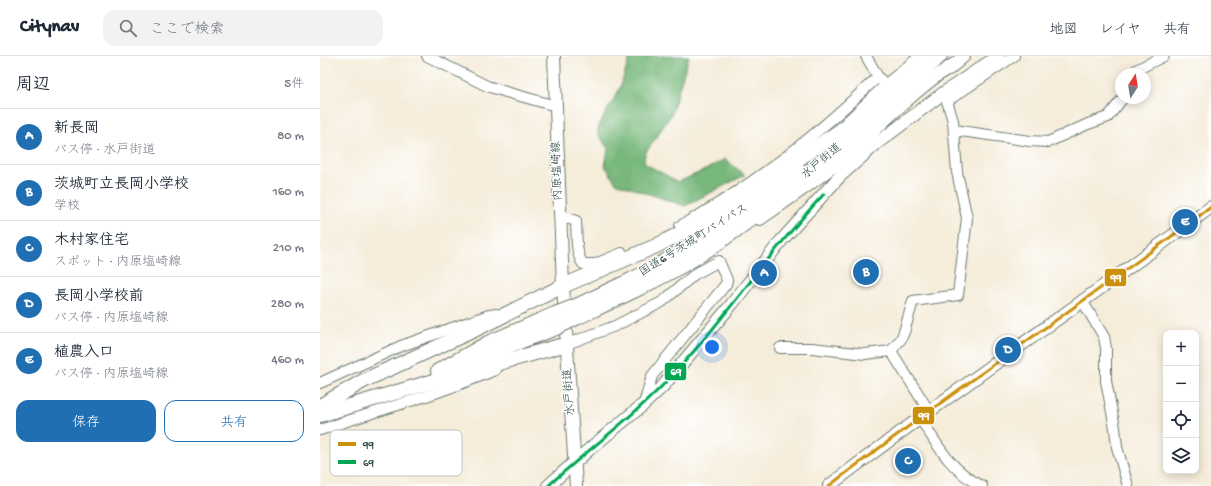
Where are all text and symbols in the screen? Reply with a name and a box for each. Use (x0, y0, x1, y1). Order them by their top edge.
search box (103, 10, 383, 46)
text: Citynav (20, 16, 79, 39)
icon: search (117, 17, 139, 39)
text: ここで検索 (149, 21, 225, 39)
text: 地図 (1050, 22, 1078, 39)
text: レイヤ (1100, 22, 1141, 39)
text: 共有 (1163, 22, 1191, 39)
north arrow (1115, 68, 1151, 104)
text: 周辺 (16, 76, 50, 96)
text: 5件 (284, 77, 304, 92)
text: 新長岡 (54, 120, 99, 138)
text: A (25, 129, 33, 144)
text: 80 m (277, 129, 304, 144)
street label: 水戸街道 (798, 140, 845, 183)
street label: 内原塩崎線 (549, 141, 566, 201)
text: バス停 · 水戸街道 (54, 143, 155, 158)
text: 茨城町立長岡小学校 (54, 176, 189, 194)
text: B (26, 185, 32, 200)
text: 160 m (272, 185, 304, 200)
text: 学校 (54, 199, 80, 214)
street label: 国道6号茨城町バイパス (636, 201, 751, 280)
pin: E (1172, 207, 1198, 237)
text: 木村家住宅 (54, 232, 129, 250)
text: C (25, 241, 33, 256)
text: 210 m (273, 241, 304, 256)
text: スポット · 内原塩崎線 (54, 255, 181, 270)
pin: B (853, 257, 879, 287)
pin: A (751, 258, 777, 288)
line badge: 99 (1104, 268, 1127, 287)
text: 99 (1109, 273, 1122, 285)
text: 長岡小学校前 (54, 288, 144, 306)
text: D (25, 297, 33, 312)
text: 280 m (271, 297, 304, 312)
text: バス停 · 内原塩崎線 (54, 311, 168, 326)
map controls (1163, 330, 1199, 474)
button: + (1163, 330, 1199, 366)
pin: D (995, 335, 1021, 365)
your location (702, 337, 722, 357)
text: 植農入口 (54, 344, 114, 362)
text: E (25, 353, 33, 368)
text: 460 m (272, 353, 304, 368)
line badge: 69 (664, 362, 687, 381)
button: − (1163, 366, 1199, 402)
text: バス停 · 内原塩崎線 (54, 367, 168, 382)
text: 69 (670, 367, 682, 379)
street label: 水戸街道 (560, 368, 579, 417)
button: 保存 (16, 400, 156, 442)
button: 共有 (164, 400, 304, 442)
button: locate (1163, 402, 1199, 438)
line badge: 99 (912, 406, 935, 425)
text: 99 (917, 411, 930, 423)
legend (330, 430, 462, 476)
button: layers (1163, 438, 1199, 474)
text: 99 (362, 440, 375, 452)
pin: C (895, 446, 921, 476)
text: 69 (363, 458, 375, 470)

